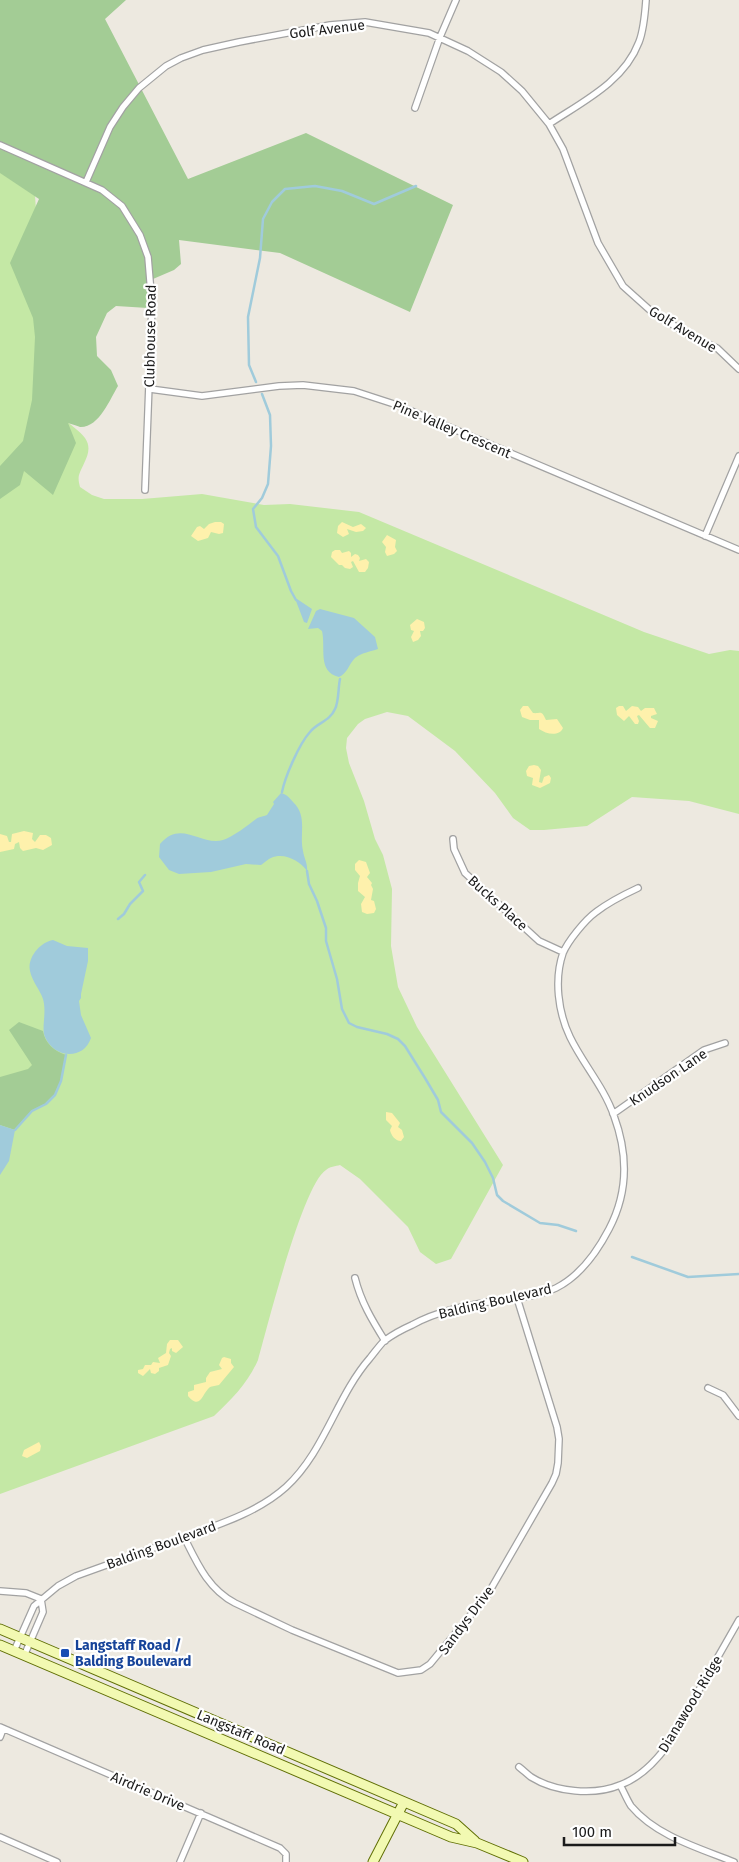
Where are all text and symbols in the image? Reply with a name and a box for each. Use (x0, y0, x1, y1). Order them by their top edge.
street label: Golf Avenue (288, 16, 366, 43)
street label: Clubhouse Road (141, 284, 160, 388)
street label: Golf Avenue (646, 303, 720, 356)
street label: Pine Valley Crescent (390, 397, 514, 462)
street label: Bucks Place (464, 872, 531, 935)
street label: Knudson Lane (626, 1045, 710, 1110)
street label: Balding Boulevard (437, 1280, 553, 1323)
street label: Balding Boulevard (104, 1518, 218, 1573)
street label: Sandys Drive (435, 1583, 498, 1658)
place label: Langstaff Road / Balding Boulevard (75, 1637, 191, 1670)
marker: Langstaff Road / Balding Boulevard (59, 1647, 71, 1659)
street label: Dianawood Ridge (655, 1653, 726, 1756)
street label: Langstaff Road (194, 1706, 288, 1759)
street label: Airdrie Drive (108, 1768, 187, 1815)
scale bar (564, 1814, 675, 1846)
text: 100 m (572, 1823, 612, 1841)

